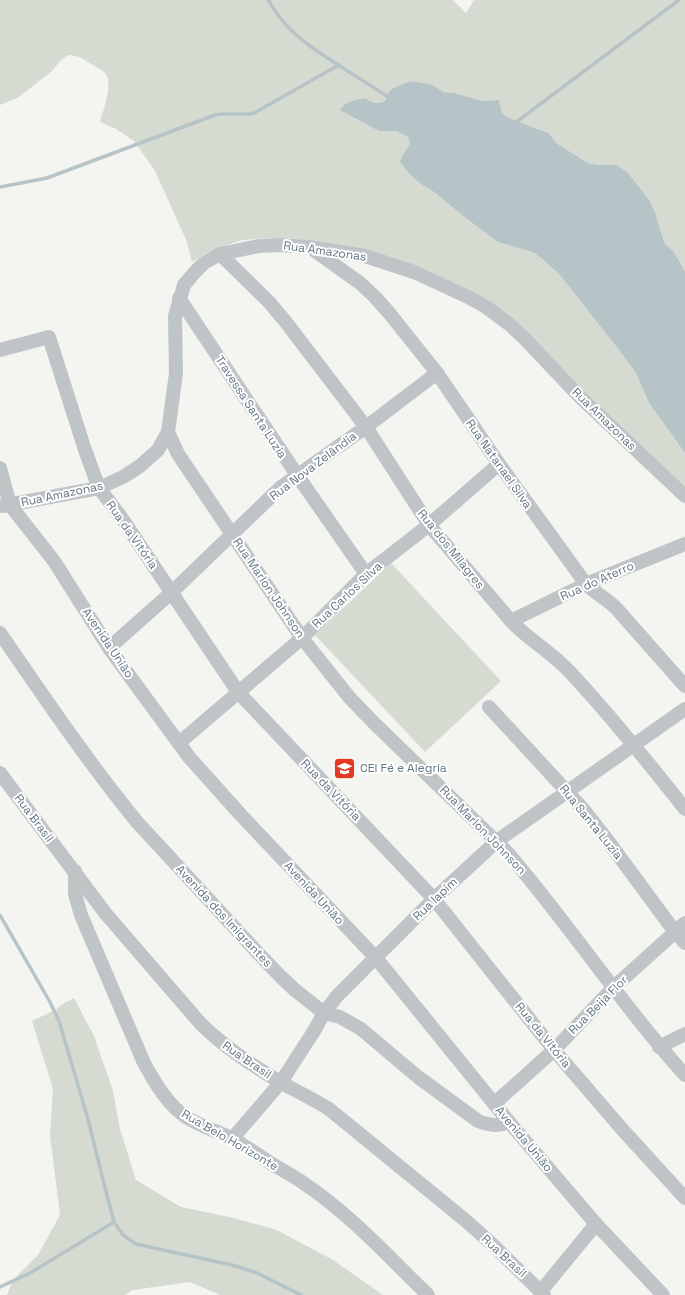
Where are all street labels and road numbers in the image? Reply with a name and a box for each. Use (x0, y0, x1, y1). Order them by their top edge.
street label: Rua Amazonas (283, 237, 367, 265)
street label: Travessa Santa Luzia (212, 352, 290, 462)
street label: Rua Amazonas (568, 384, 640, 454)
street label: Rua Natanael Silva (462, 416, 536, 512)
street label: Rua Nova Zelândia (266, 428, 360, 504)
street label: Rua Amazonas (19, 477, 105, 511)
street label: Rua da Vitória (103, 498, 162, 572)
street label: Rua dos Milagres (414, 506, 488, 592)
street label: Rua Marlon Johnson (230, 535, 308, 641)
street label: Rua Carlos Silva (309, 558, 386, 632)
street label: Rua do Aterro (558, 558, 636, 604)
street label: Avenida União (79, 605, 137, 681)
street label: Rua da Vitória (297, 756, 365, 824)
street label: Rua Santa Luzia (556, 781, 626, 863)
street label: Rua Marlon Johnson (436, 782, 530, 878)
street label: Rua Brasil (11, 791, 57, 845)
street label: Avenida União (280, 858, 348, 928)
street label: Avenida dos Imigrantes (172, 861, 276, 971)
street label: Rua Iapim (409, 874, 461, 924)
street label: Rua Beija Flor (565, 972, 631, 1038)
street label: Rua da Vitória (512, 999, 574, 1071)
street label: Rua Brasil (219, 1038, 275, 1082)
street label: Avenida União (492, 1103, 556, 1175)
street label: Rua Belo Horizonte (179, 1106, 281, 1174)
street label: Rua Brasil (478, 1231, 530, 1281)

